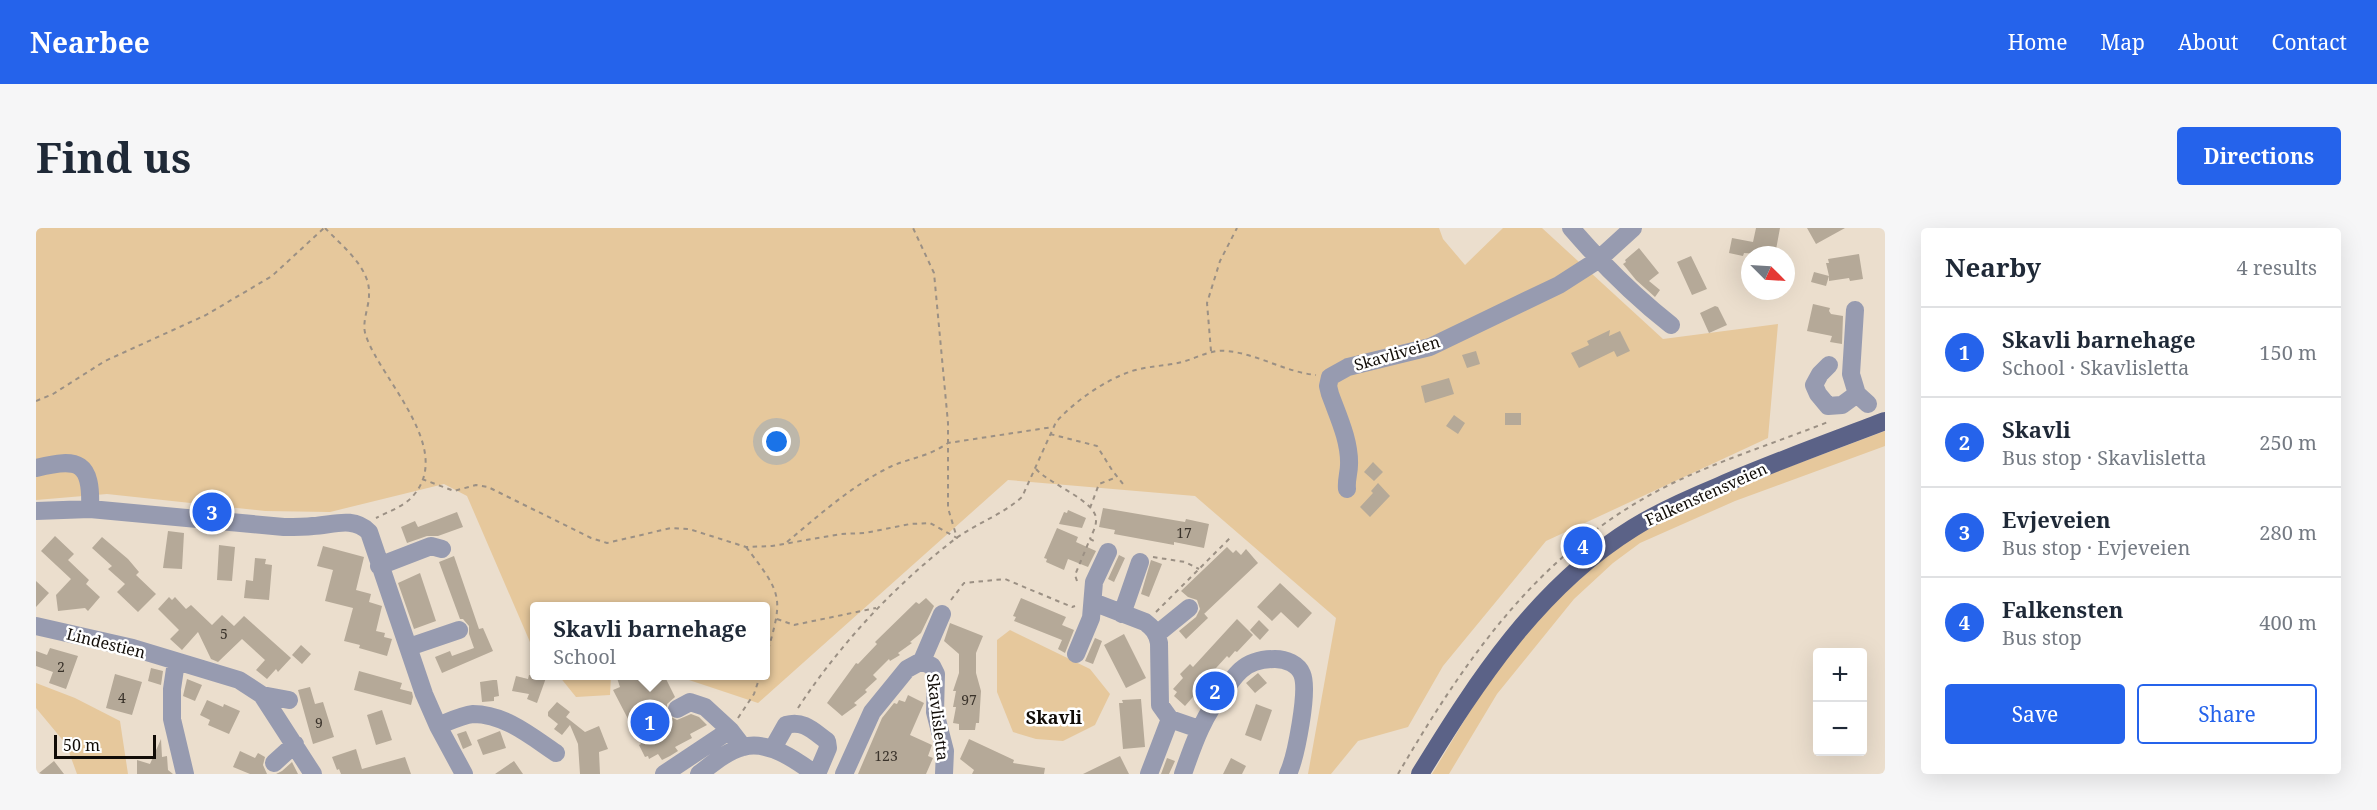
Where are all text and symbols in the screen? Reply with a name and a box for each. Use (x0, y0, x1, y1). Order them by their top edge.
text: Nearbee (30, 23, 150, 61)
text: Home (2008, 28, 2068, 56)
text: Map (2101, 28, 2145, 56)
text: About (2178, 28, 2239, 56)
text: Contact (2272, 28, 2347, 56)
button: Directions (2177, 127, 2341, 185)
text: Find us (36, 128, 191, 185)
north arrow (1741, 246, 1795, 300)
text: Nearby (1945, 249, 2041, 285)
text: 4 results (2237, 254, 2317, 281)
text: Skavli barnehage (2002, 324, 2196, 354)
street label: Skavliveien (1352, 330, 1442, 376)
text: 1 (1959, 339, 1970, 366)
text: 150 m (2259, 339, 2317, 366)
text: School · Skavlisletta (2002, 354, 2189, 381)
text: Skavli (2002, 414, 2071, 444)
your location (762, 427, 791, 456)
text: 2 (1959, 429, 1970, 456)
text: 250 m (2259, 429, 2317, 456)
text: Bus stop · Skavlisletta (2002, 444, 2207, 471)
street label: Falkenstensveien (1641, 457, 1771, 531)
pin: 3 (192, 490, 231, 534)
text: Evjeveien (2002, 504, 2111, 534)
text: 3 (1959, 519, 1970, 546)
text: 280 m (2259, 519, 2317, 546)
house number: 17 (1176, 523, 1192, 542)
pin: 4 (1564, 524, 1602, 568)
text: Bus stop · Evjeveien (2002, 534, 2190, 561)
text: Falkensten (2002, 594, 2123, 624)
popup (530, 602, 770, 680)
text: 4 (1959, 609, 1970, 636)
text: 400 m (2259, 609, 2317, 636)
text: Skavli barnehage (553, 613, 747, 643)
street label: Lindestien (64, 623, 148, 663)
house number: 5 (220, 624, 228, 643)
text: Bus stop (2002, 624, 2082, 651)
text: School (553, 643, 616, 670)
map controls (1813, 648, 1867, 756)
button: + (1813, 648, 1867, 702)
house number: 2 (57, 657, 65, 676)
pin: 2 (1196, 668, 1234, 714)
street label: Skavlisletta (922, 672, 954, 762)
button: Save (1945, 684, 2125, 744)
button: Share (2137, 684, 2317, 744)
house number: 4 (118, 688, 126, 707)
house number: 97 (961, 690, 977, 709)
pin: 1 (630, 700, 670, 744)
button: − (1813, 702, 1867, 756)
district label: Skavli (1026, 705, 1083, 729)
house number: 9 (315, 713, 323, 732)
scale bar (54, 732, 156, 760)
text: 50 m (63, 734, 100, 756)
house number: 123 (874, 746, 898, 765)

